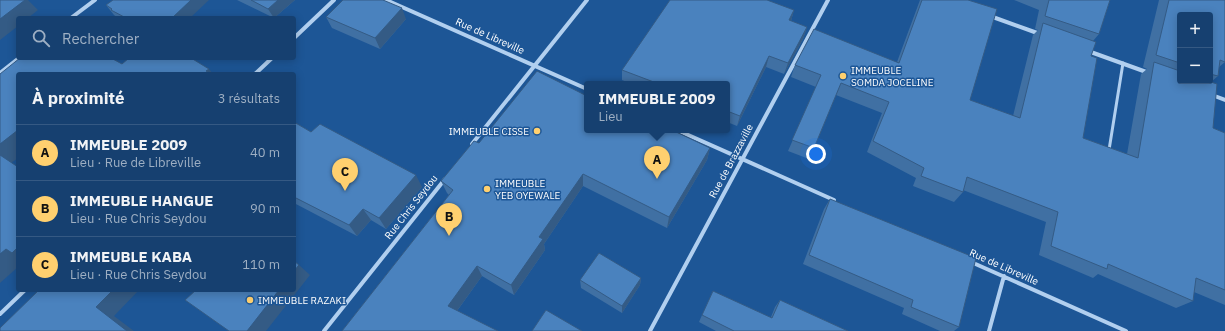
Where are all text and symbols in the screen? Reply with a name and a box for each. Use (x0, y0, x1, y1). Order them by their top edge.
map controls (1177, 12, 1213, 84)
button: + (1177, 12, 1213, 48)
street label: Rue de Libreville (453, 15, 527, 57)
search box (16, 16, 296, 60)
icon: search (30, 27, 52, 49)
text: Rechercher (62, 29, 139, 48)
button: − (1177, 48, 1213, 84)
place label: IMMEUBLE SOMDA JOCELINE (851, 64, 934, 89)
marker: IMMEUBLE SOMDA JOCELINE (838, 71, 848, 81)
popup (584, 81, 730, 133)
text: À proximité (32, 87, 125, 109)
text: IMMEUBLE 2009 (598, 89, 716, 108)
text: 3 résultats (218, 90, 280, 107)
text: Lieu (598, 108, 623, 125)
street label: Rue de Brazzaville (706, 121, 756, 200)
place label: IMMEUBLE CISSE (449, 125, 529, 138)
marker: IMMEUBLE CISSE (532, 126, 542, 136)
text: IMMEUBLE 2009 (70, 135, 187, 154)
text: A (41, 144, 49, 161)
text: 40 m (250, 144, 280, 161)
your location (806, 144, 826, 164)
pin: A (644, 146, 670, 179)
text: Lieu · Rue de Libreville (70, 154, 201, 171)
pin: C (332, 158, 358, 191)
street label: Rue Chris Seydou (382, 172, 440, 242)
place label: IMMEUBLE YEB OYEWALE (495, 177, 560, 202)
marker: IMMEUBLE YEB OYEWALE (482, 184, 492, 194)
text: IMMEUBLE HANGUE (70, 191, 213, 210)
text: B (41, 200, 49, 217)
text: 90 m (250, 200, 280, 217)
pin: B (436, 203, 462, 236)
text: Lieu · Rue Chris Seydou (70, 210, 207, 227)
street label: Rue de Libreville (967, 246, 1041, 288)
text: IMMEUBLE KABA (70, 247, 192, 266)
text: C (41, 256, 49, 273)
text: 110 m (242, 256, 280, 273)
text: Lieu · Rue Chris Seydou (70, 266, 207, 283)
place label: IMMEUBLE RAZAKI (258, 294, 346, 307)
marker: IMMEUBLE RAZAKI (245, 295, 255, 305)

